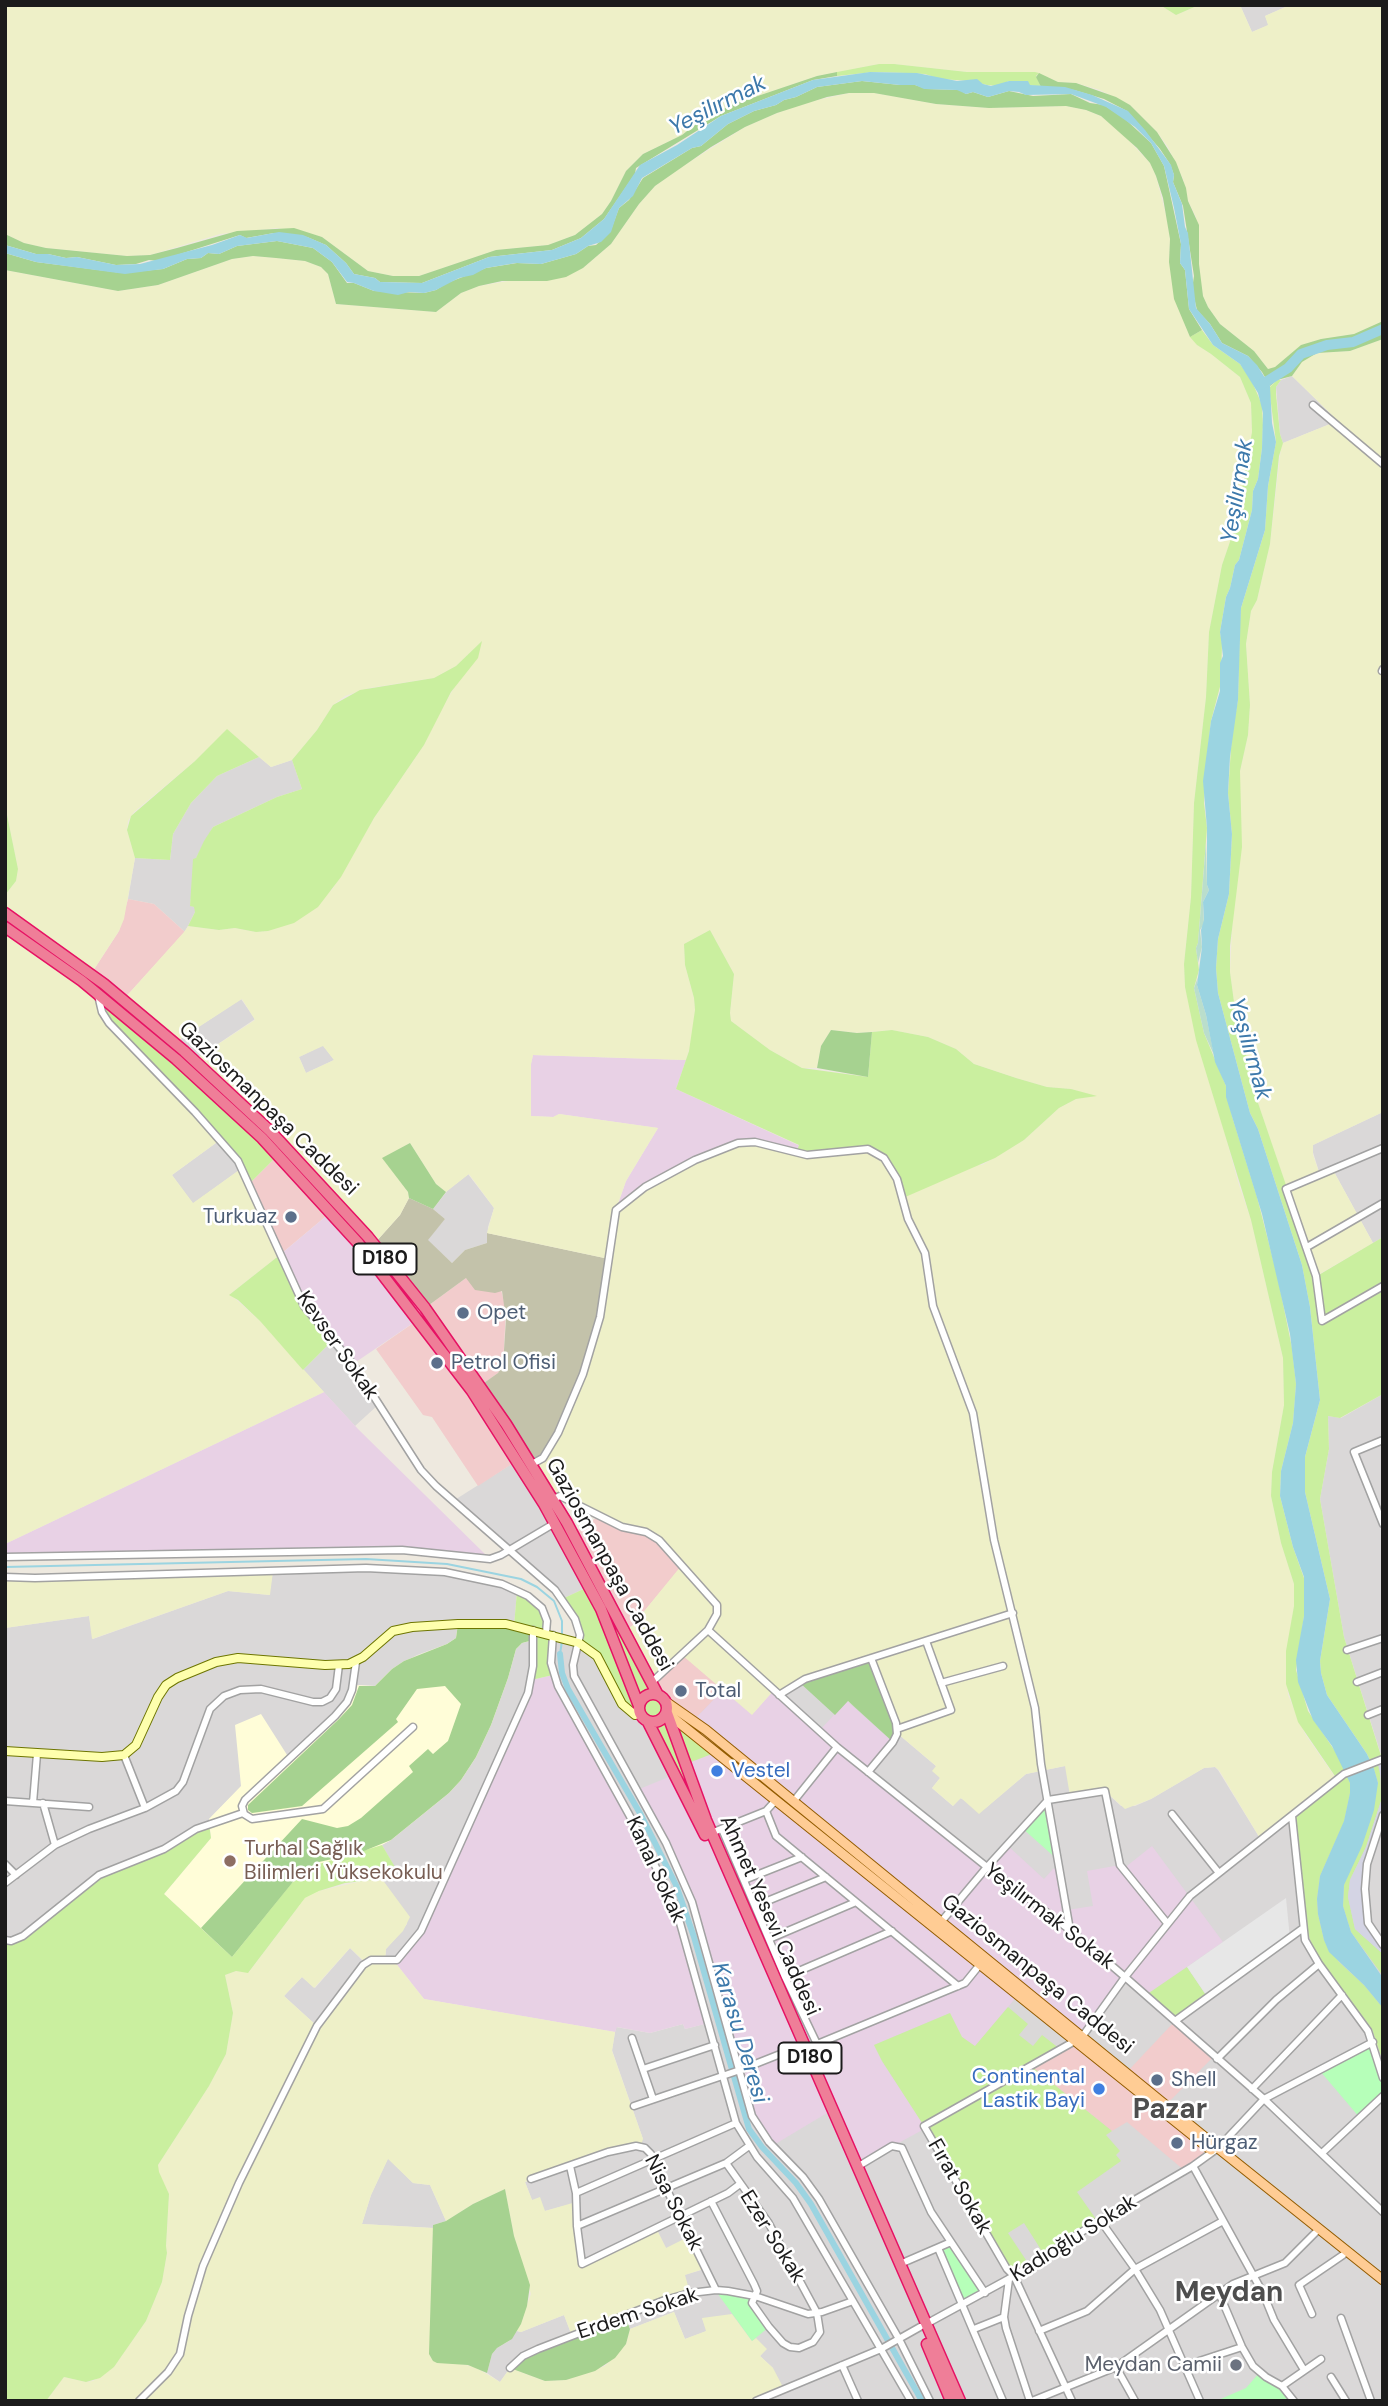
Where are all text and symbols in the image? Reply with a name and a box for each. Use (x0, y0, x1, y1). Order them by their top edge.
water label: Yeşilırmak (665, 70, 771, 142)
water label: Yeşilırmak (1216, 437, 1260, 545)
water label: Yeşilırmak (1221, 994, 1277, 1104)
street label: Gaziosmanpaşa Caddesi (173, 1017, 363, 1201)
place label: Turkuaz (203, 1204, 277, 1230)
marker: Turkuaz (283, 1209, 299, 1225)
road number: D180 (354, 1244, 416, 1274)
street label: Kevser Sokak (290, 1287, 384, 1405)
place label: Opet (477, 1300, 526, 1326)
marker: Opet (455, 1305, 471, 1321)
place label: Petrol Ofisi (451, 1350, 556, 1376)
marker: Petrol Ofisi (429, 1355, 445, 1371)
street label: Gaziosmanpaşa Caddesi (540, 1454, 678, 1676)
place label: Total (695, 1678, 741, 1704)
marker: Total (673, 1683, 689, 1699)
place label: Vestel (731, 1758, 790, 1784)
marker: Vestel (709, 1763, 725, 1779)
street label: Ahmet Yesevi Caddesi (713, 1812, 825, 2020)
street label: Kanal Sokak (619, 1813, 691, 1927)
place label: Turhal Sağlık Bilimleri Yüksekokulu (244, 1836, 443, 1886)
marker: Turhal Sağlık Bilimleri Yüksekokulu (222, 1853, 238, 1869)
street label: Yeşilırmak Sokak (979, 1858, 1119, 1976)
street label: Gaziosmanpaşa Caddesi (936, 1890, 1138, 2060)
water label: Karasu Deresi (704, 1959, 774, 2107)
road number: D180 (778, 2042, 842, 2074)
place label: Continental Lastik Bayi (972, 2064, 1085, 2114)
place label: Shell (1171, 2067, 1217, 2093)
marker: Shell (1149, 2072, 1165, 2088)
marker: Continental Lastik Bayi (1091, 2081, 1107, 2097)
district label: Pazar (1133, 2094, 1207, 2128)
place label: Hürgaz (1191, 2130, 1258, 2156)
street label: Fırat Sokak (922, 2135, 996, 2239)
marker: Hürgaz (1169, 2135, 1185, 2151)
street label: Nisa Sokak (638, 2151, 708, 2255)
street label: Ezer Sokak (734, 2186, 810, 2288)
street label: Kadıoğlu Sokak (1006, 2190, 1142, 2288)
district label: Meydan (1175, 2277, 1283, 2311)
street label: Erdem Sokak (574, 2283, 702, 2345)
place label: Meydan Camii (1085, 2352, 1222, 2378)
marker: Meydan Camii (1228, 2357, 1244, 2373)

